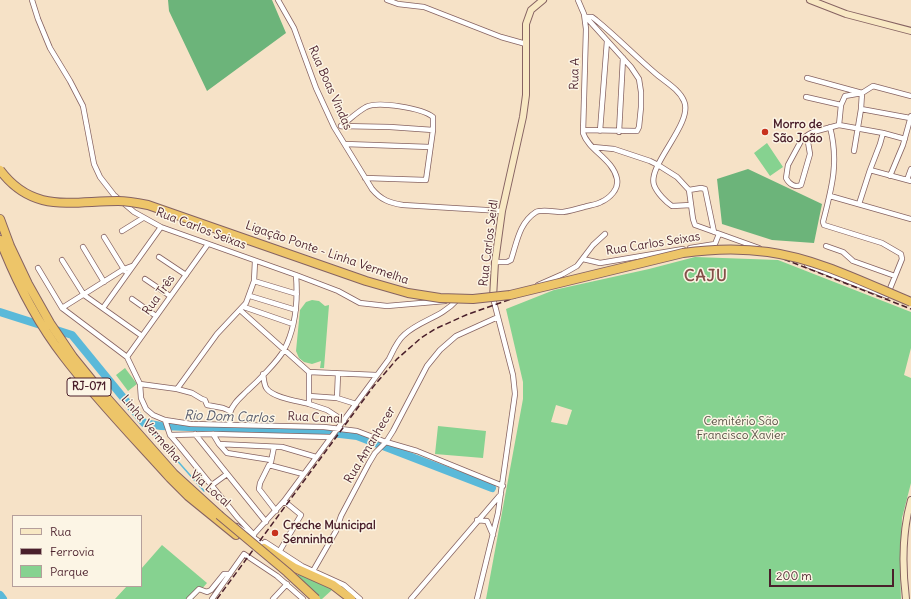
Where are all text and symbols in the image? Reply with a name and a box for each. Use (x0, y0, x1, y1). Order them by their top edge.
street label: Rua Boas Vindas (305, 44, 355, 132)
street label: Rua A (567, 58, 583, 90)
place label: Morro de São João (773, 118, 822, 146)
marker: Morro de São João (760, 127, 770, 137)
street label: Rua Carlos Seidl (477, 199, 501, 287)
street label: Rua Carlos Seixas (154, 205, 248, 253)
street label: Ligação Ponte - Linha Vermelha (244, 218, 410, 288)
street label: Rua Carlos Seixas (605, 229, 701, 259)
district label: CAJU (684, 266, 728, 286)
street label: Rua Três (140, 272, 178, 318)
road number: RJ-071 (67, 378, 111, 396)
street label: Linha Vermelha (118, 392, 184, 466)
street label: Rua Amanhecer (341, 404, 399, 486)
water label: Rio Dom Carlos (184, 408, 274, 426)
street label: Rua Canal (287, 409, 343, 427)
park label: Cemitério São Francisco Xavier (697, 415, 785, 443)
street label: Via Local (187, 468, 233, 510)
legend (12, 515, 142, 587)
place label: Creche Municipal Senninha (283, 519, 376, 547)
text: Rua (50, 524, 71, 539)
marker: Creche Municipal Senninha (270, 528, 280, 538)
text: Ferrovia (50, 544, 94, 559)
scale bar (771, 561, 896, 587)
text: Parque (50, 564, 89, 579)
text: 200 m (776, 568, 812, 583)

